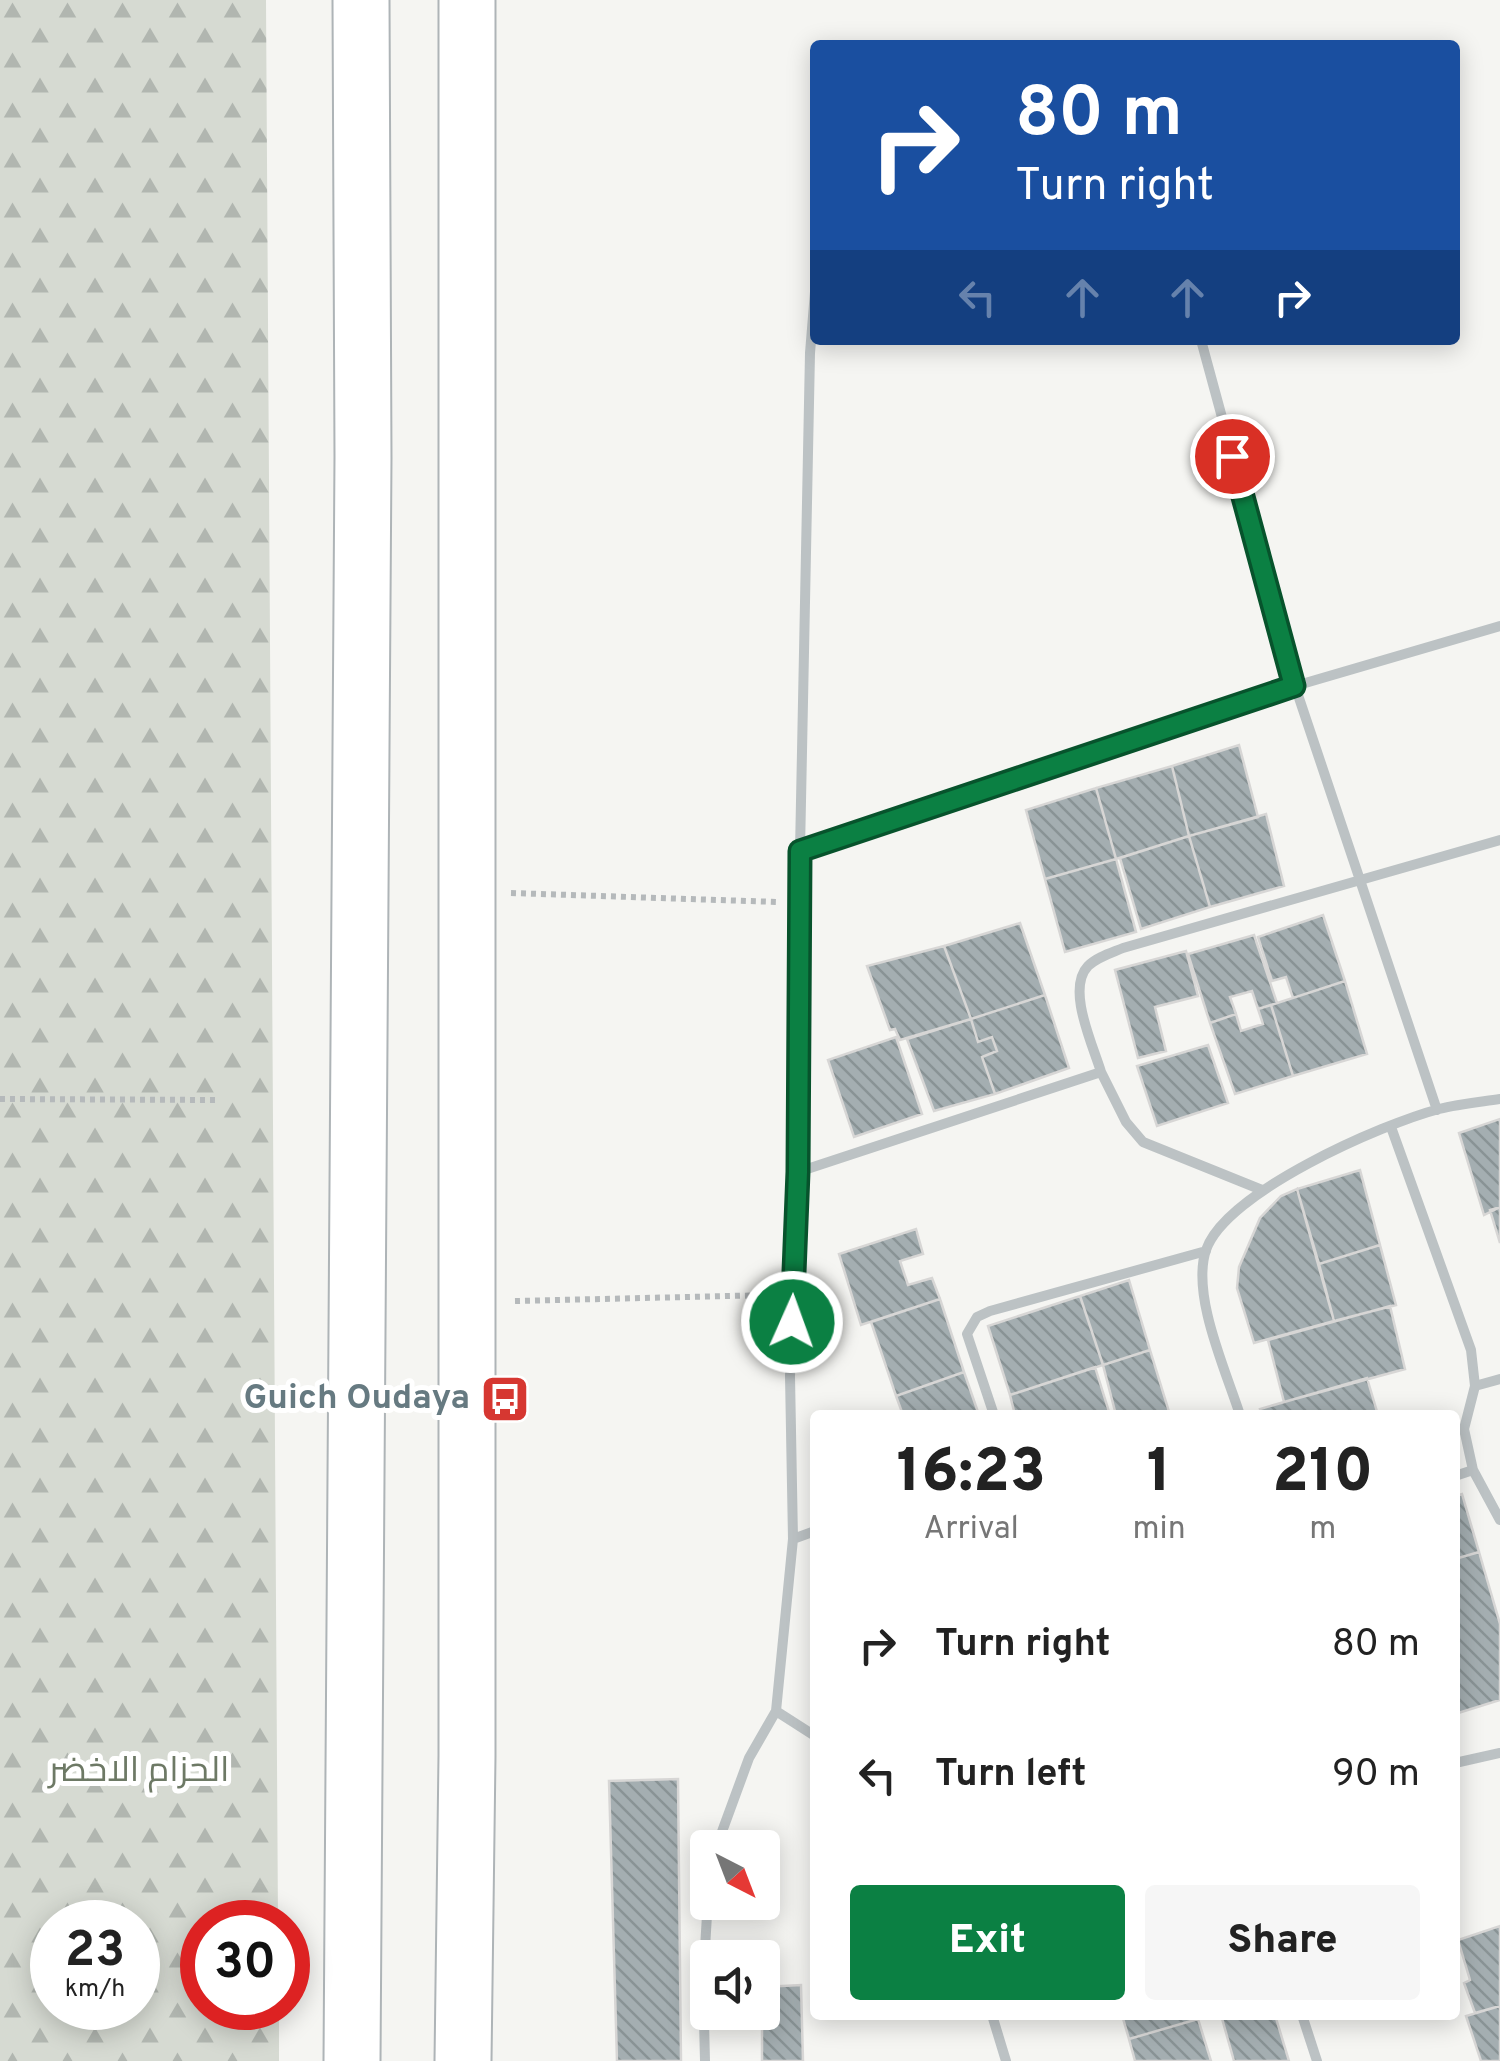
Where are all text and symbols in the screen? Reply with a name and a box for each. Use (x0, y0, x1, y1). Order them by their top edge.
text: 80 m (1015, 72, 1183, 161)
icon: right (850, 80, 980, 210)
text: Turn right (1015, 159, 1214, 216)
icon: left (950, 270, 1005, 325)
icon: ahead (1055, 270, 1110, 325)
icon: ahead (1160, 270, 1215, 325)
icon: right (1265, 270, 1320, 325)
pin (1190, 414, 1275, 499)
icon: arrive (1205, 429, 1260, 484)
position arrow (740, 1270, 844, 1374)
bus stop icon: Guich Oudaya (479, 1373, 531, 1425)
place label: Guich Oudaya (243, 1377, 470, 1421)
text: 16:23 (897, 1437, 1046, 1513)
text: 1 (1147, 1437, 1171, 1513)
text: 210 (1272, 1437, 1373, 1513)
text: Arrival (924, 1510, 1019, 1550)
text: min (1133, 1510, 1186, 1550)
text: m (1309, 1510, 1336, 1550)
icon: right (850, 1618, 905, 1673)
text: Turn right (935, 1621, 1110, 1670)
text: 80 m (1332, 1621, 1420, 1670)
icon: left (850, 1748, 905, 1803)
park label: الحزام الاخضر (47, 1750, 229, 1794)
text: Turn left (935, 1751, 1087, 1800)
text: 90 m (1332, 1751, 1420, 1800)
north arrow (690, 1830, 780, 1920)
map controls (690, 1830, 780, 2030)
button: Exit (850, 1885, 1125, 2000)
button: Share (1145, 1885, 1420, 2000)
speed limit sign: 30 (180, 1900, 310, 2030)
text: 23 (65, 1921, 125, 1984)
button: sound (690, 1940, 780, 2030)
text: km/h (65, 1974, 125, 2006)

